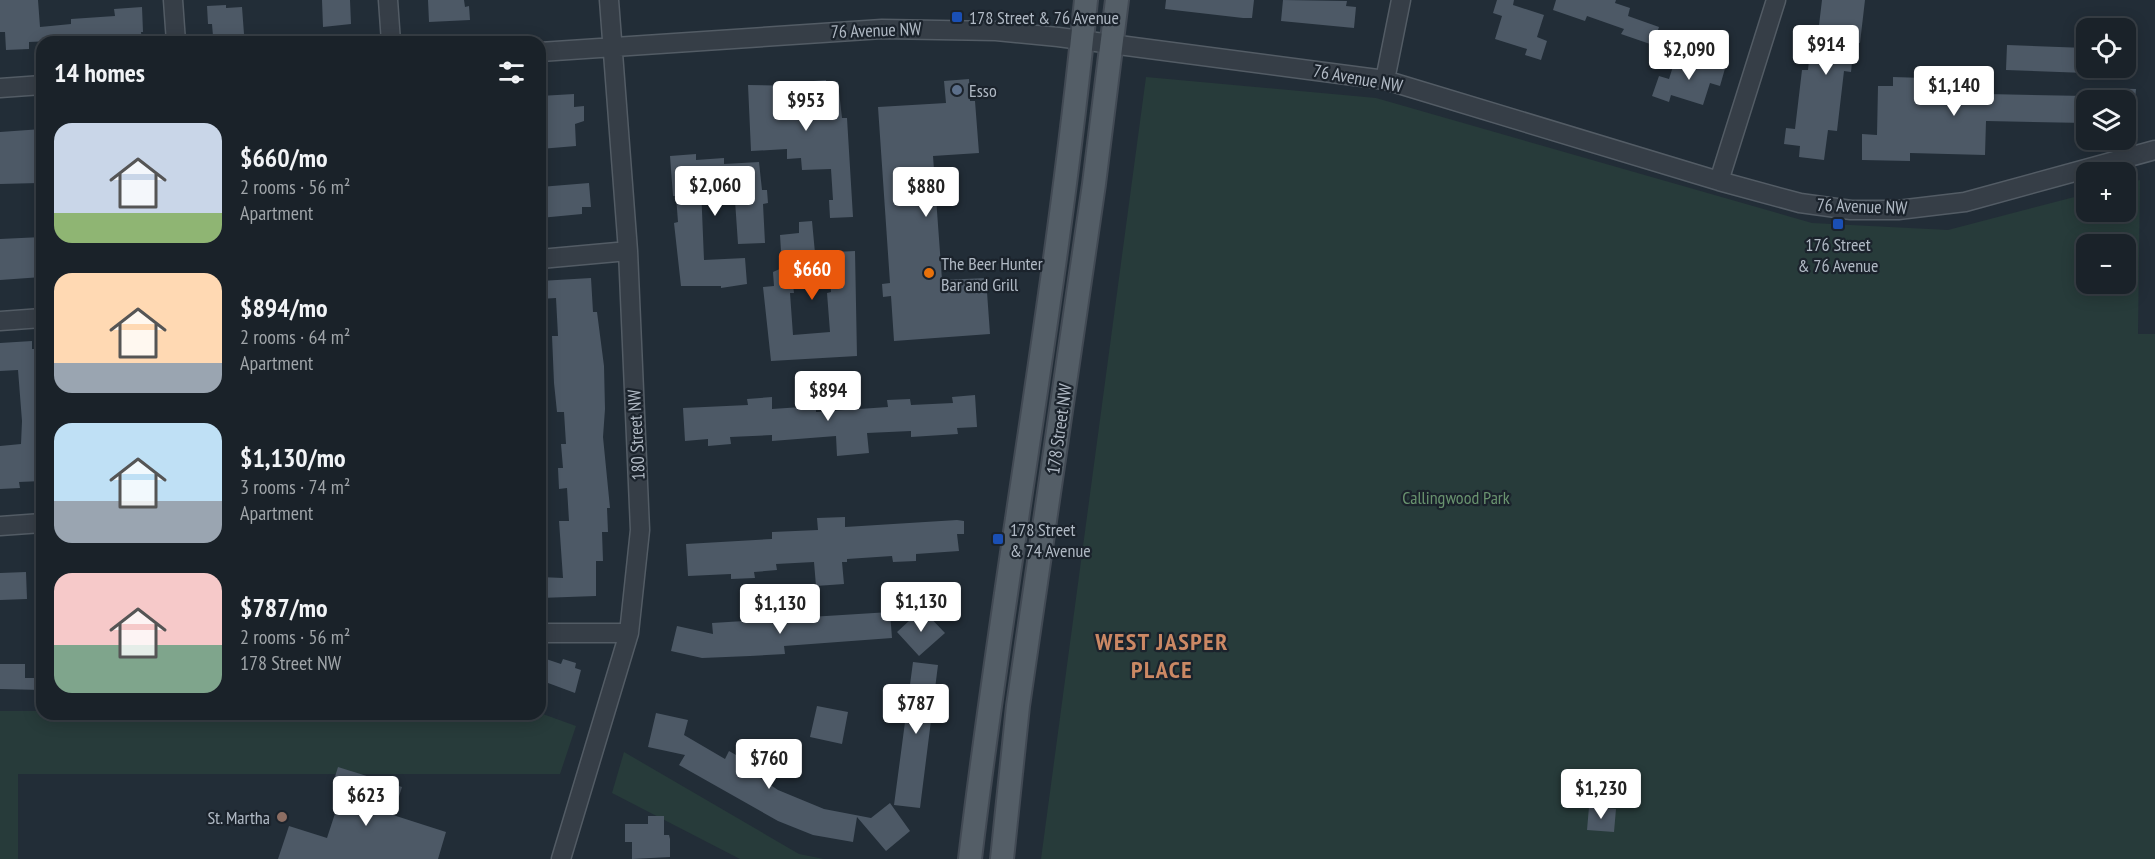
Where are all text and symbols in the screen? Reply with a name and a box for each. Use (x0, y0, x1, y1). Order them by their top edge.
place label: 178 Street & 76 Avenue (969, 6, 1119, 29)
marker: 178 Street & 76 Avenue (950, 10, 964, 24)
street label: 76 Avenue NW (830, 17, 922, 43)
map controls (2076, 18, 2136, 294)
button: locate (2076, 18, 2136, 78)
pin: $914 (1790, 25, 1862, 76)
pin: $2,090 (1640, 30, 1738, 81)
text: $914 (1807, 31, 1845, 57)
text: $2,090 (1663, 36, 1715, 62)
text: 14 homes (54, 56, 145, 89)
icon: filters (495, 56, 528, 89)
street label: 76 Avenue NW (1311, 59, 1405, 97)
pin: $1,140 (1905, 66, 2003, 117)
text: $1,140 (1928, 72, 1980, 98)
place label: Esso (969, 79, 997, 102)
pin: $953 (770, 81, 842, 132)
marker: Esso (950, 83, 964, 97)
text: $953 (787, 87, 825, 113)
button: layers (2076, 90, 2136, 150)
text: $660/mo (240, 141, 328, 174)
icon: home (102, 147, 174, 219)
button: + (2076, 162, 2136, 222)
pin: $2,060 (666, 166, 764, 217)
pin: $880 (890, 167, 962, 218)
text: $2,060 (689, 172, 741, 198)
text: $880 (907, 173, 945, 199)
text: 2 rooms · 56 m² (240, 174, 350, 200)
street label: 76 Avenue NW (1816, 193, 1908, 219)
text: Apartment (240, 200, 313, 226)
marker: 176 Street & 76 Avenue (1831, 217, 1845, 231)
place label: 176 Street & 76 Avenue (1798, 233, 1878, 277)
button: − (2076, 234, 2136, 294)
pin: $660 (776, 250, 848, 301)
place label: The Beer Hunter Bar and Grill (941, 252, 1043, 296)
text: $660 (793, 256, 831, 282)
marker: The Beer Hunter Bar and Grill (922, 266, 936, 280)
text: $894/mo (240, 291, 328, 324)
icon: home (102, 297, 174, 369)
text: 2 rooms · 64 m² (240, 324, 350, 350)
text: Apartment (240, 350, 313, 376)
pin: $894 (792, 371, 864, 422)
text: $894 (809, 377, 847, 403)
street label: 178 Street NW (1041, 382, 1077, 476)
street label: 180 Street NW (622, 389, 650, 481)
text: $1,130/mo (240, 441, 346, 474)
icon: home (102, 447, 174, 519)
text: 3 rooms · 74 m² (240, 474, 350, 500)
park label: Callingwood Park (1402, 486, 1510, 509)
text: Apartment (240, 500, 313, 526)
place label: 178 Street & 74 Avenue (1010, 518, 1091, 562)
marker: 178 Street & 74 Avenue (991, 532, 1005, 546)
pin: $1,130 (872, 582, 970, 633)
pin: $1,130 (731, 584, 829, 635)
text: $1,130 (895, 588, 947, 614)
text: $1,130 (754, 590, 806, 616)
text: $787/mo (240, 591, 328, 624)
icon: home (102, 597, 174, 669)
text: 2 rooms · 56 m² (240, 624, 350, 650)
district label: WEST JASPER PLACE (1094, 626, 1229, 685)
text: 178 Street NW (240, 650, 341, 676)
pin: $787 (880, 684, 952, 735)
text: $787 (897, 690, 935, 716)
pin: $760 (733, 739, 805, 790)
text: $760 (750, 745, 788, 771)
pin: $1,230 (1552, 769, 1650, 820)
text: $1,230 (1575, 775, 1627, 801)
pin: $623 (330, 776, 402, 827)
text: $623 (347, 782, 385, 808)
place label: St. Martha (207, 806, 270, 829)
marker: St. Martha (275, 810, 289, 824)

